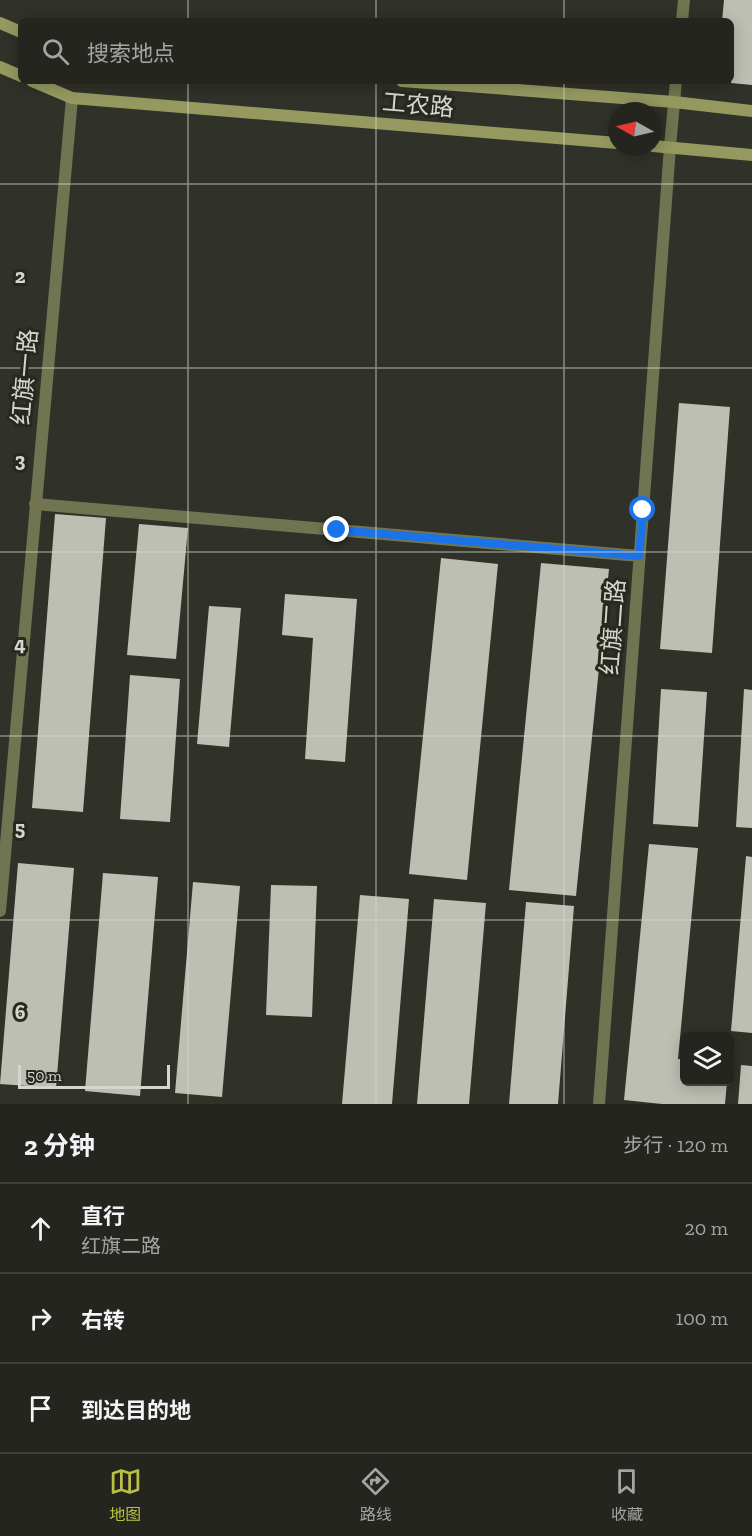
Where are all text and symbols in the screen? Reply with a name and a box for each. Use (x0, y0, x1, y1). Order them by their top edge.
search box (18, 18, 734, 84)
icon: search (39, 35, 72, 68)
text: 搜索地点 (87, 40, 175, 67)
street label: 工农路 (381, 87, 455, 122)
north arrow (608, 102, 662, 156)
text: 2 (15, 264, 26, 288)
street label: 红旗一路 (6, 328, 43, 426)
text: 3 (15, 448, 26, 472)
route start (629, 496, 655, 522)
route end (323, 516, 349, 542)
street label: 红旗二路 (595, 578, 630, 676)
text: 4 (14, 632, 26, 656)
text: 5 (15, 816, 25, 840)
text: 6 (15, 1000, 26, 1024)
map controls (680, 1032, 734, 1086)
button: layers (680, 1032, 734, 1086)
scale bar (18, 1062, 170, 1090)
text: 50 m (27, 1066, 62, 1085)
text: 2 分钟 (24, 1130, 95, 1162)
text: 步行 · 120 m (623, 1133, 728, 1157)
text: 直行 (81, 1203, 125, 1230)
icon: ahead (24, 1212, 57, 1245)
text: 20 m (684, 1216, 728, 1240)
text: 红旗二路 (81, 1234, 161, 1258)
icon: right (24, 1302, 57, 1335)
text: 100 m (675, 1306, 728, 1330)
text: 右转 (81, 1307, 125, 1334)
icon: arrive (24, 1392, 57, 1425)
text: 到达目的地 (81, 1397, 191, 1424)
tab: 地图 (109, 1465, 142, 1525)
tab: 路线 (359, 1465, 392, 1525)
tab: 收藏 (610, 1465, 643, 1525)

